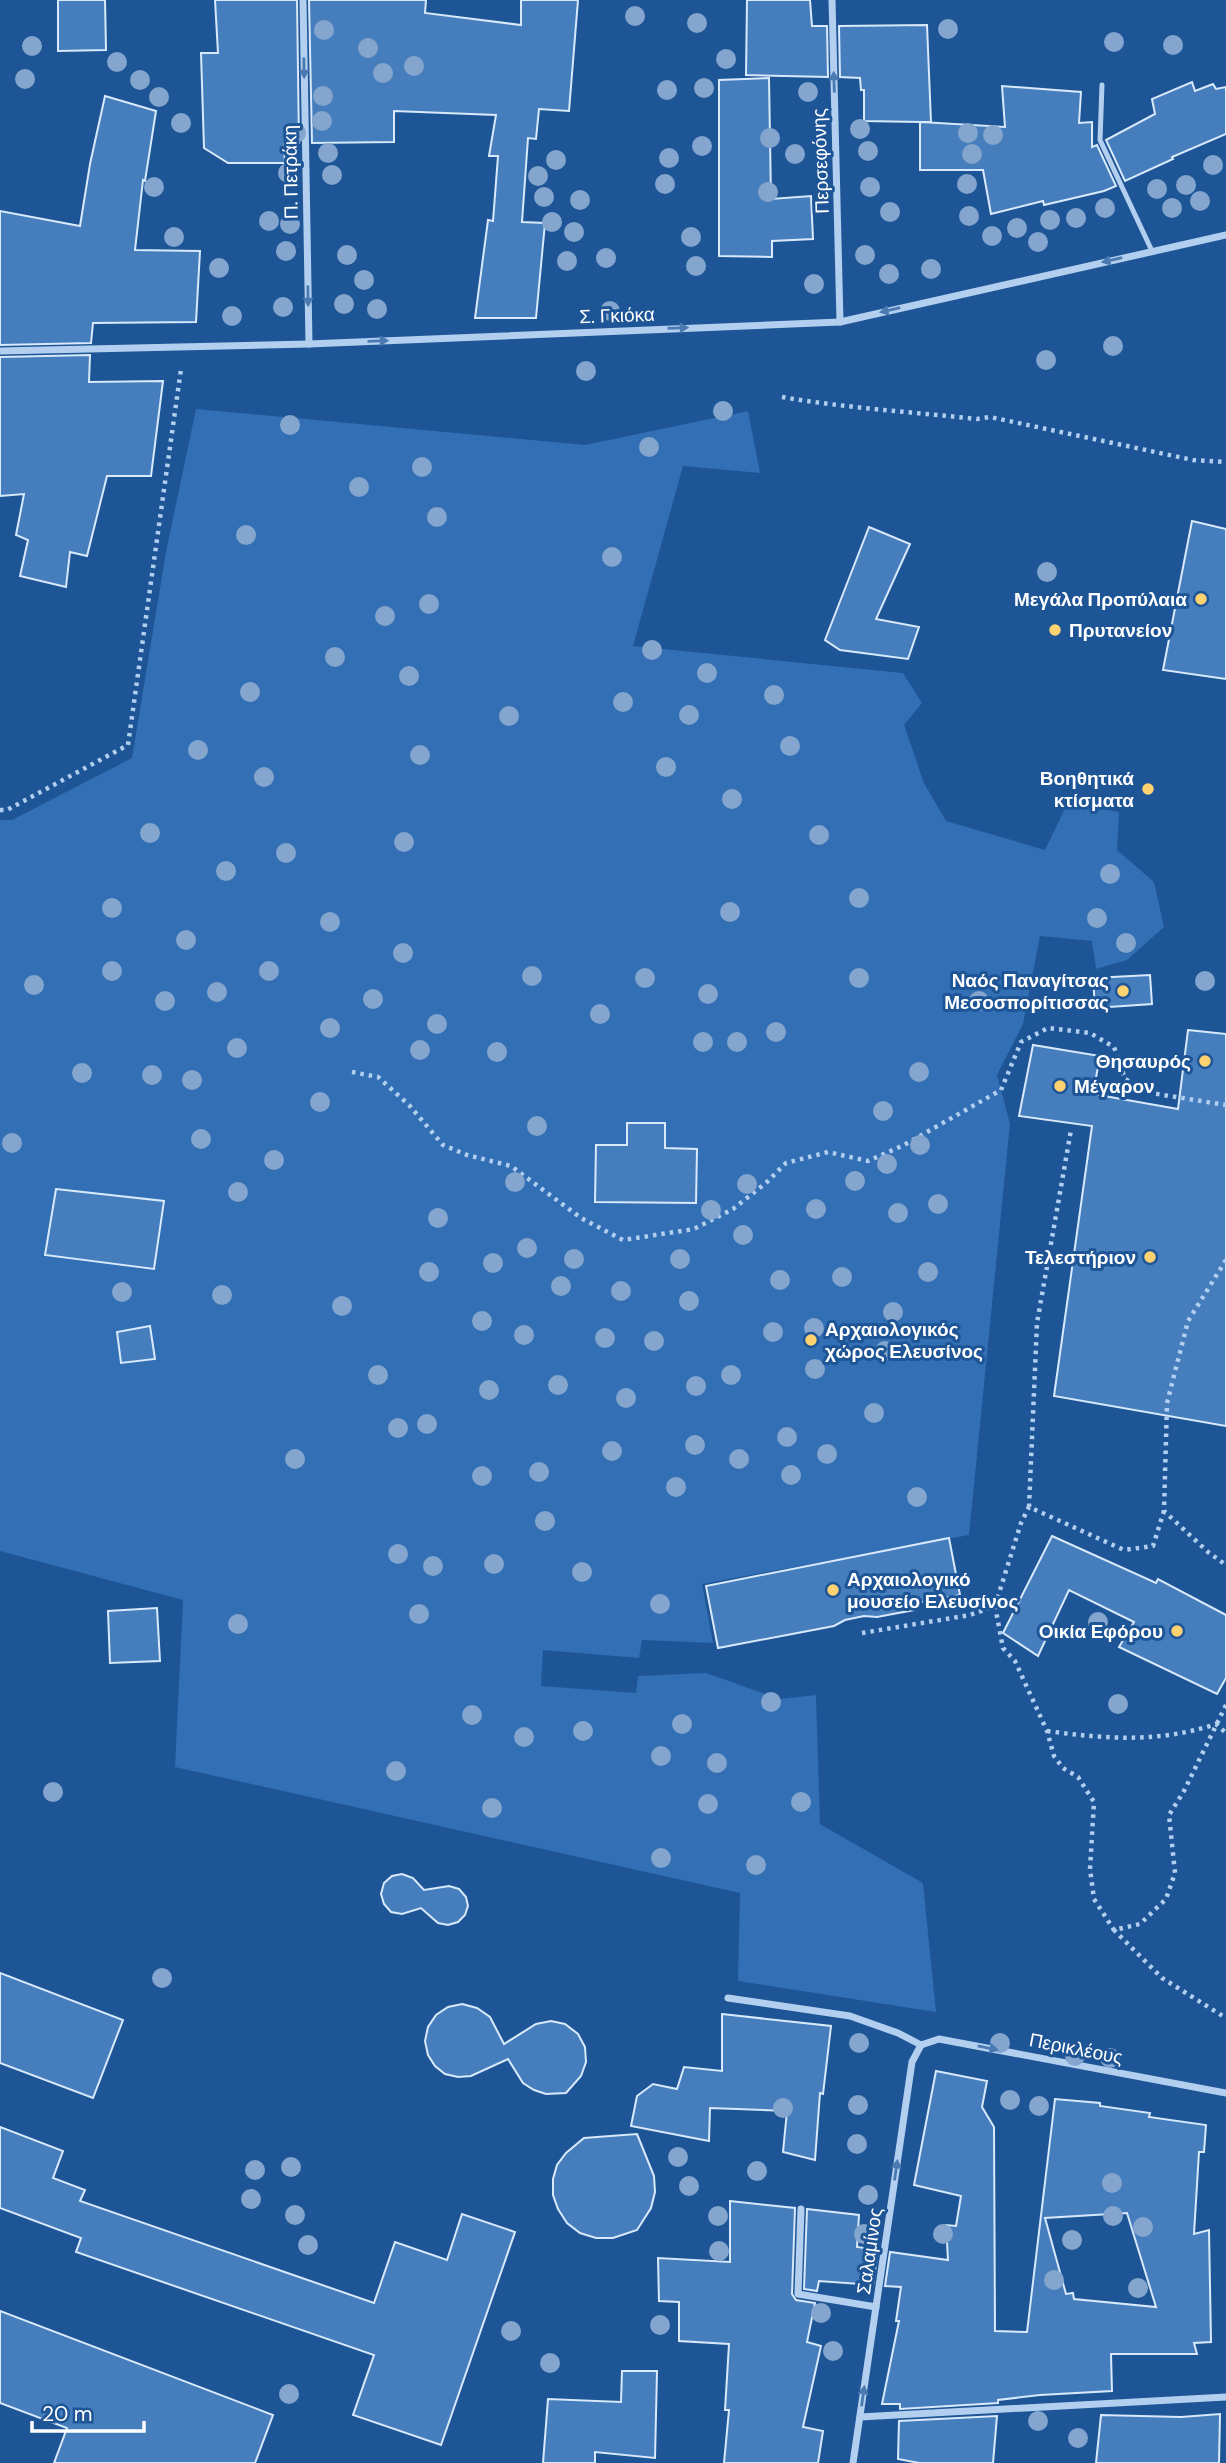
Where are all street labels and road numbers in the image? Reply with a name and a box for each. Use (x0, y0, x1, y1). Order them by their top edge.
street label: Περσεφόνης (806, 108, 835, 214)
street label: Π. Πετράκη (277, 125, 304, 219)
street label: Σ. Γκιόκα (579, 302, 655, 329)
street label: Περικλέους (1027, 2027, 1125, 2070)
street label: Σαλαμίνος (851, 2206, 888, 2296)

